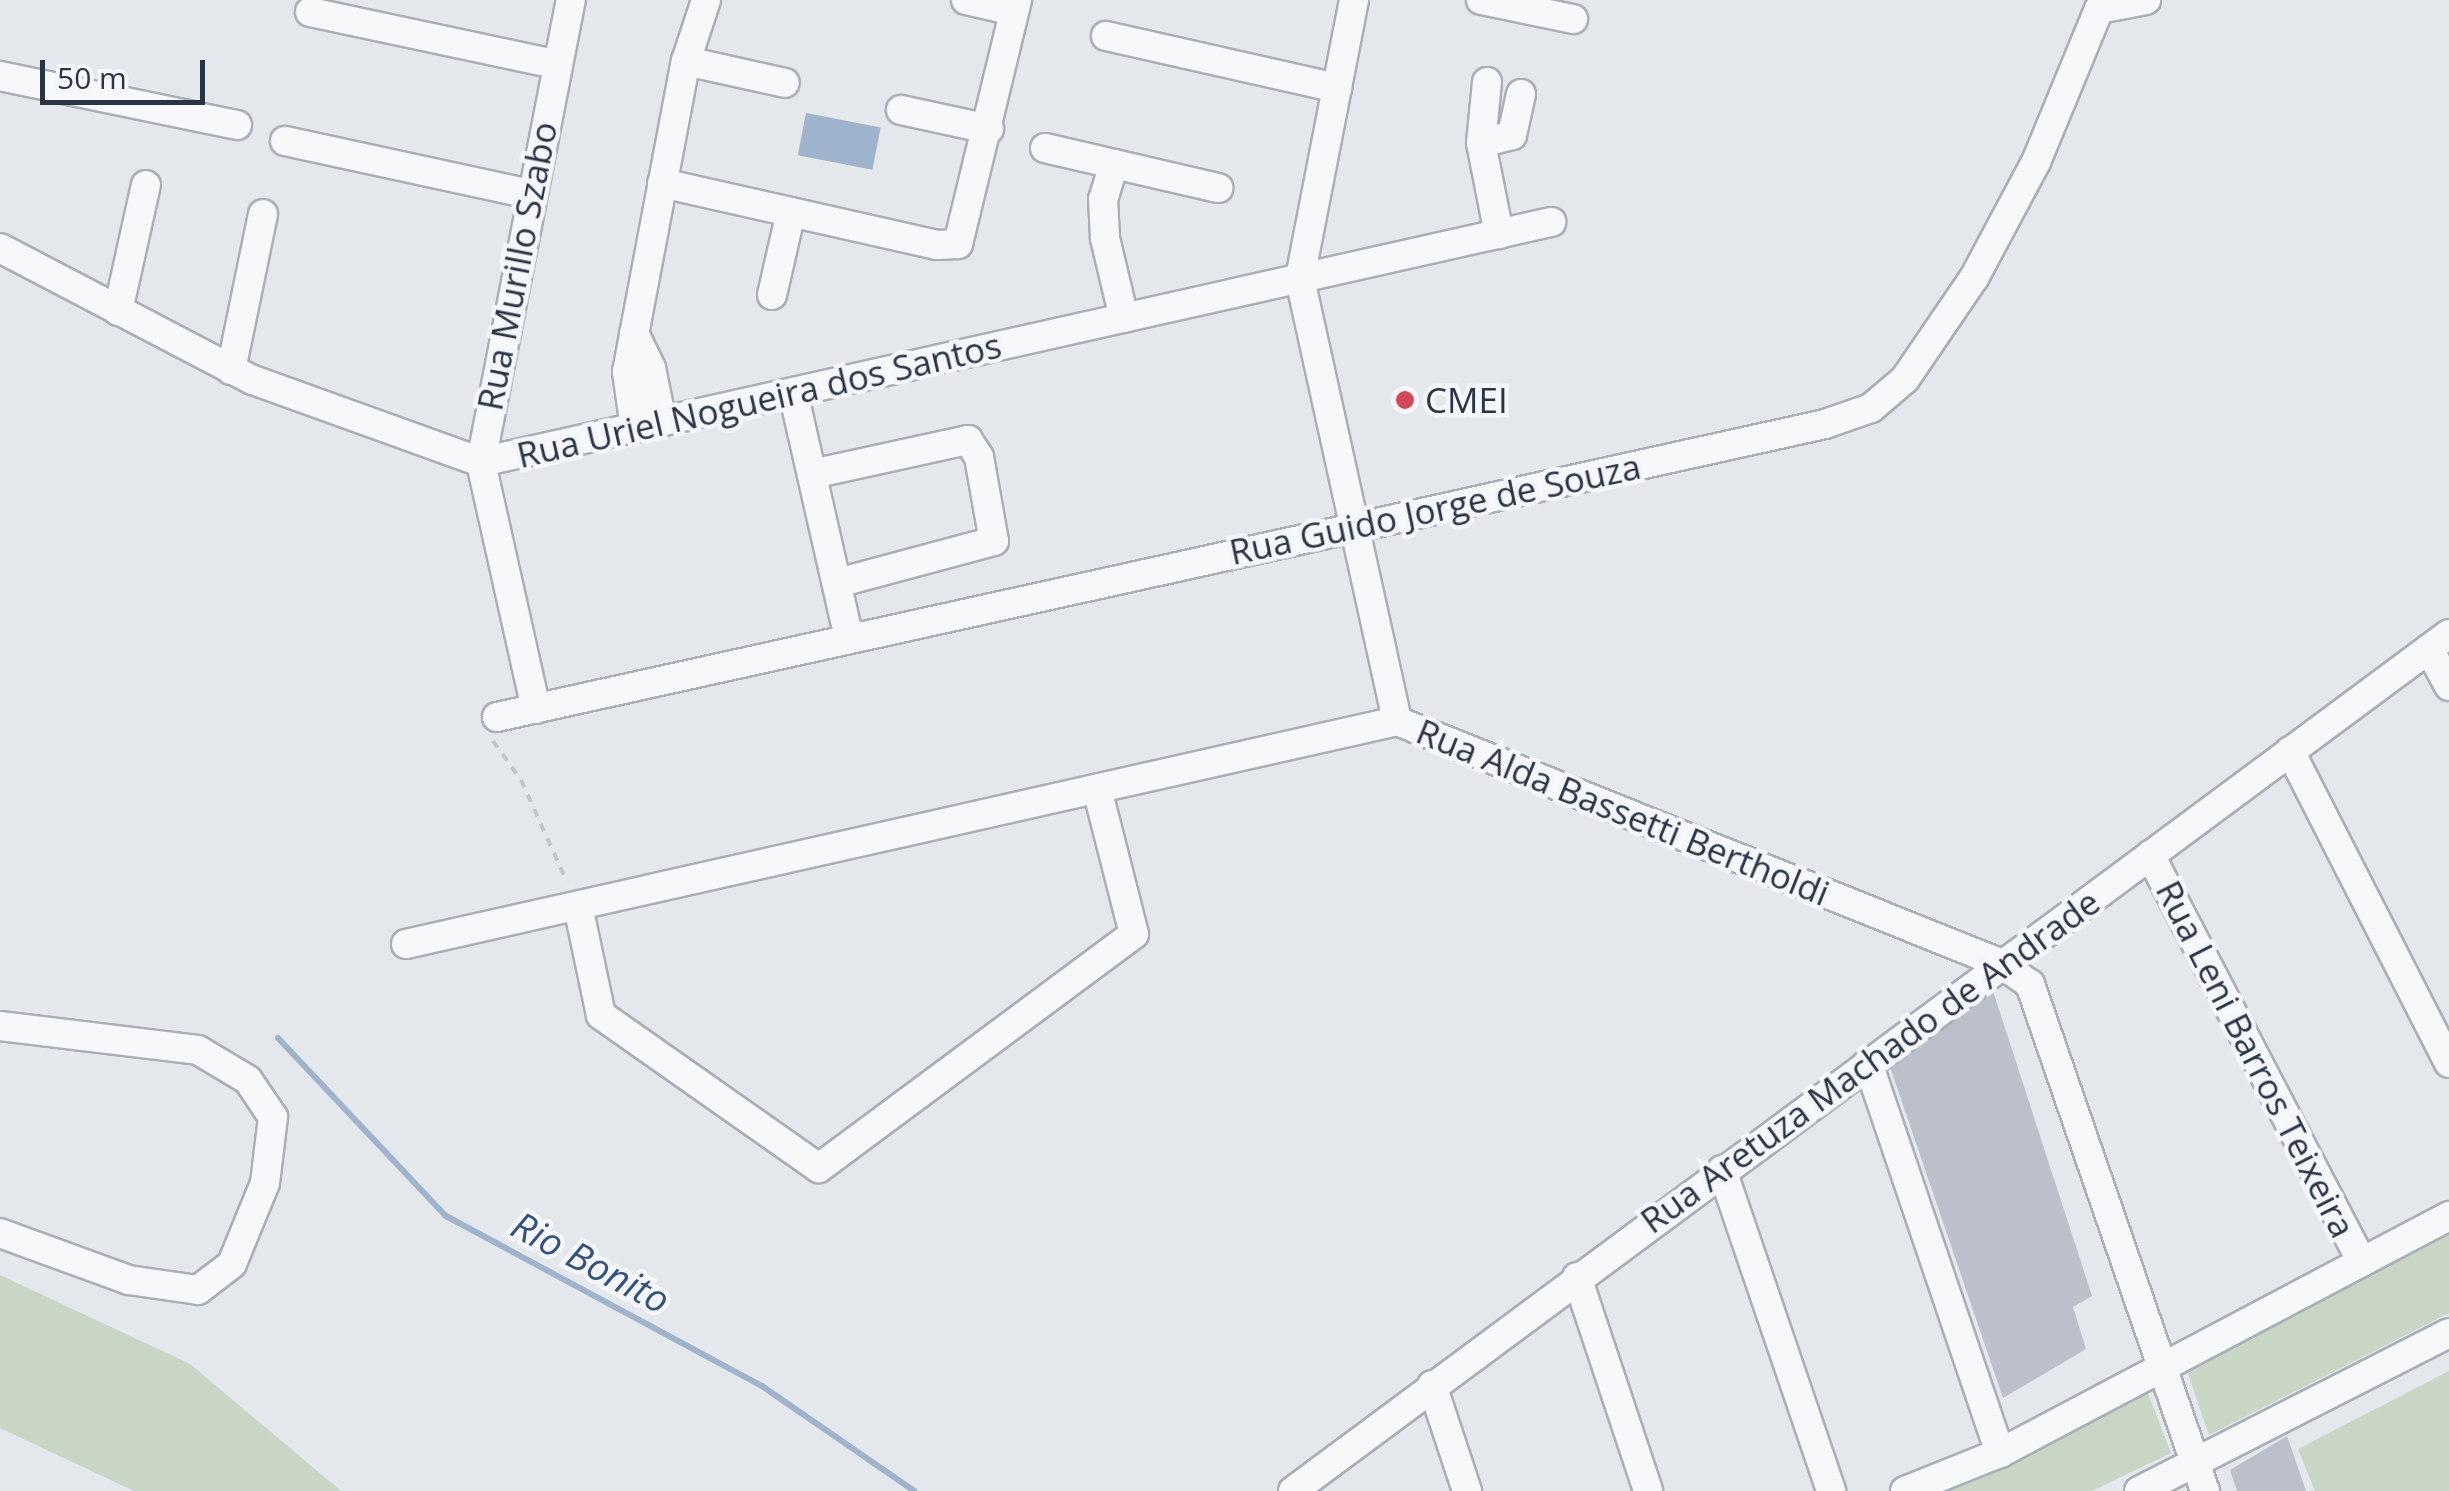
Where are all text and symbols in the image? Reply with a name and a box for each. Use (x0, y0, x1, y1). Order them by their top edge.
scale bar (45, 40, 210, 102)
text: 50 m (57, 57, 127, 98)
street label: Rua Murillo Szabo (468, 118, 566, 414)
street label: Rua Uriel Nogueira dos Santos (513, 324, 1005, 476)
place label: CMEI (1425, 379, 1508, 421)
marker: CMEI (1394, 389, 1416, 411)
street label: Rua Guido Jorge de Souza (1226, 445, 1644, 573)
street label: Rua Alda Bassetti Bertholdi (1411, 710, 1835, 914)
street label: Rua Leni Barros Teixeira (2148, 874, 2364, 1244)
street label: Rua Aretuza Machado de Andrade (1632, 880, 2108, 1242)
water label: Rio Bonito (504, 1201, 678, 1323)

